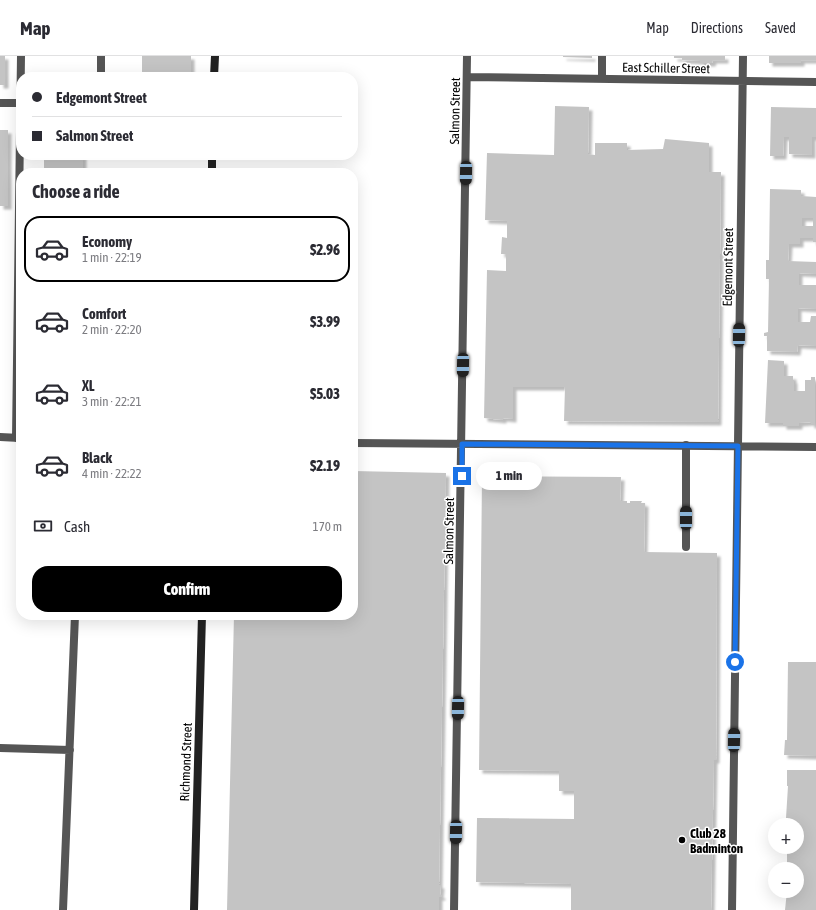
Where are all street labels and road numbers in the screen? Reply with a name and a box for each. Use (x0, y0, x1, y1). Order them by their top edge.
street label: East Schiller Street (622, 60, 710, 76)
street label: Salmon Street (447, 77, 463, 145)
street label: Edgemont Street (720, 227, 736, 307)
street label: Salmon Street (441, 497, 457, 565)
street label: Richmond Street (177, 722, 195, 802)

